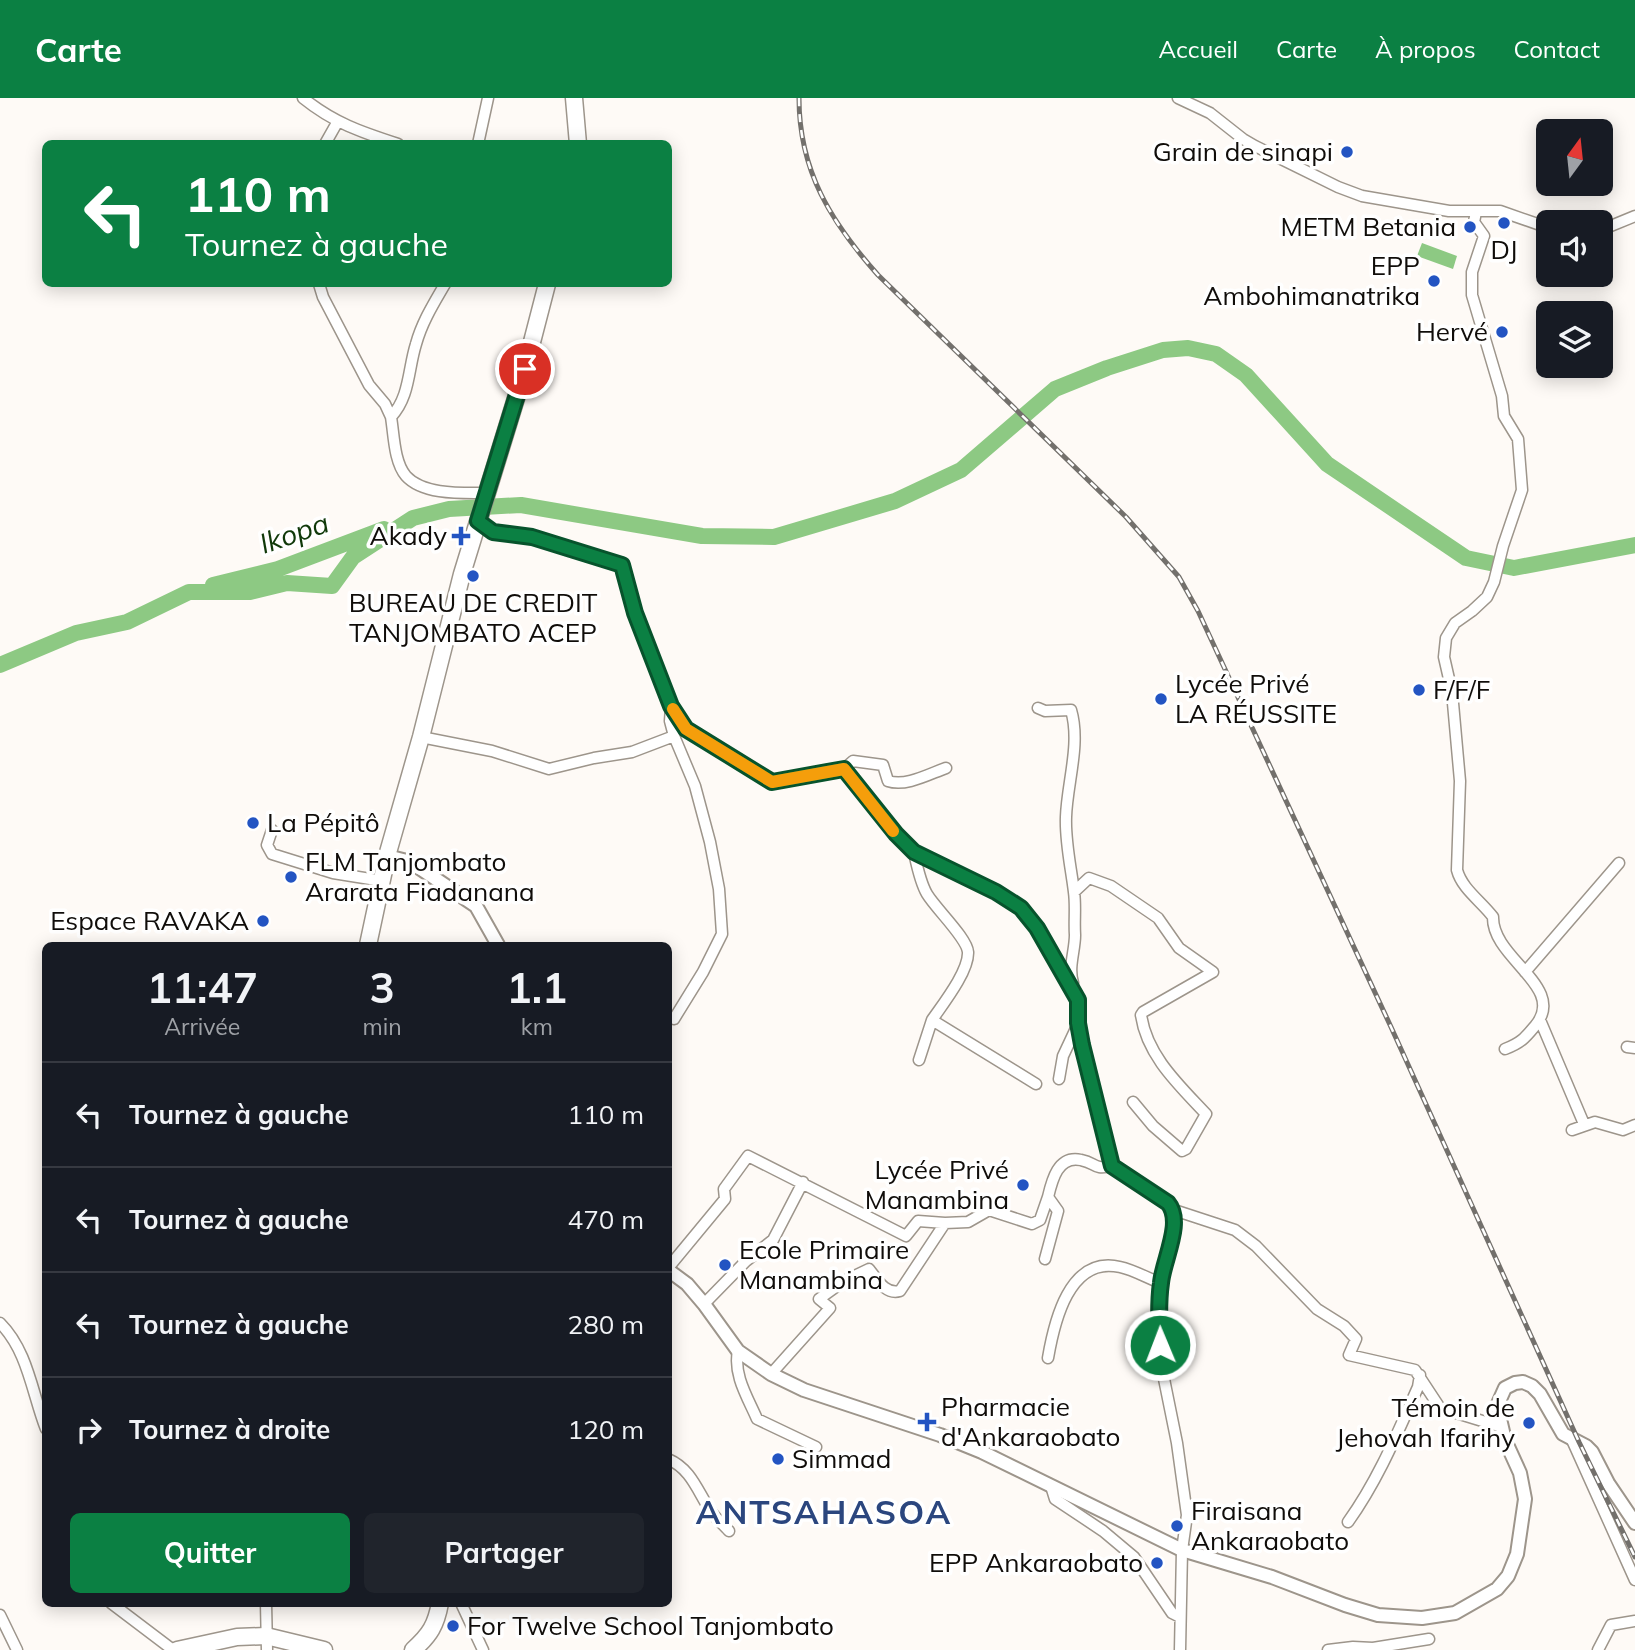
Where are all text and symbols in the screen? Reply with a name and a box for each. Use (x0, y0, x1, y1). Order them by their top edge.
text: Carte (35, 29, 122, 70)
text: Accueil (1159, 34, 1238, 64)
text: Carte (1276, 34, 1337, 64)
text: À propos (1375, 34, 1476, 64)
text: Contact (1514, 34, 1600, 64)
north arrow (1536, 119, 1614, 196)
map controls (1536, 119, 1613, 378)
place label: Grain de sinapi (1153, 135, 1333, 168)
marker: Grain de sinapi (1339, 144, 1355, 160)
text: 110 m (185, 163, 331, 224)
icon: left (70, 168, 161, 259)
place label: METM Betania (1280, 210, 1456, 243)
button: sound (1536, 210, 1613, 287)
marker: DJ (1496, 215, 1512, 231)
marker: METM Betania (1462, 219, 1478, 235)
text: Tournez à gauche (185, 224, 448, 264)
place label: DJ (1490, 233, 1518, 266)
place label: EPP Ambohimanatrika (1203, 249, 1420, 312)
marker: EPP Ambohimanatrika (1426, 273, 1442, 289)
button: layers (1536, 301, 1613, 378)
place label: Hervé (1416, 315, 1488, 348)
marker: Hervé (1494, 324, 1510, 340)
pin (495, 339, 555, 399)
icon: arrive (506, 350, 544, 388)
water label: Ikopa (255, 504, 333, 561)
place label: Akady (370, 519, 447, 552)
marker: Akady (453, 528, 469, 544)
marker: BUREAU DE CREDIT TANJOMBATO ACEP (465, 568, 481, 584)
place label: BUREAU DE CREDIT TANJOMBATO ACEP (349, 586, 598, 649)
place label: Lycée Privé LA RÉUSSITE (1175, 667, 1337, 730)
place label: F/F/F (1433, 673, 1490, 706)
marker: F/F/F (1411, 682, 1427, 698)
marker: Lycée Privé LA RÉUSSITE (1153, 691, 1169, 707)
place label: La Pépitô (267, 806, 380, 839)
marker: La Pépitô (245, 815, 261, 831)
place label: FLM Tanjombato Ararata Fiadanana (305, 845, 535, 908)
marker: FLM Tanjombato Ararata Fiadanana (283, 869, 299, 885)
place label: Espace RAVAKA (50, 904, 249, 937)
marker: Espace RAVAKA (255, 913, 271, 929)
text: 11:47 (147, 961, 258, 1014)
text: 3 (370, 961, 395, 1014)
text: 1.1 (506, 961, 567, 1014)
text: Arrivée (164, 1012, 240, 1041)
text: min (363, 1012, 402, 1041)
text: km (521, 1012, 553, 1041)
icon: left (70, 1096, 108, 1134)
text: Tournez à gauche (129, 1098, 349, 1131)
text: 110 m (568, 1098, 644, 1131)
place label: Lycée Privé Manambina (865, 1153, 1009, 1216)
marker: Lycée Privé Manambina (1015, 1177, 1031, 1193)
icon: left (70, 1201, 108, 1239)
text: Tournez à gauche (129, 1203, 349, 1236)
text: 470 m (568, 1203, 644, 1236)
place label: Ecole Primaire Manambina (739, 1233, 909, 1296)
marker: Ecole Primaire Manambina (717, 1257, 733, 1273)
icon: left (70, 1306, 108, 1344)
text: Tournez à gauche (129, 1308, 349, 1341)
text: 280 m (568, 1308, 644, 1341)
position arrow (1123, 1308, 1197, 1382)
place label: Pharmacie d'Ankaraobato (941, 1390, 1120, 1453)
place label: Témoin de Jehovah Ifarihy (1336, 1391, 1515, 1454)
icon: right (70, 1411, 108, 1449)
text: Tournez à droite (129, 1413, 330, 1446)
text: 120 m (568, 1413, 644, 1446)
marker: Pharmacie d'Ankaraobato (919, 1414, 935, 1430)
marker: Témoin de Jehovah Ifarihy (1521, 1415, 1537, 1431)
place label: Simmad (792, 1442, 891, 1475)
marker: Simmad (770, 1451, 786, 1467)
district label: ANTSAHASOA (696, 1491, 952, 1532)
place label: Firaisana Ankaraobato (1191, 1494, 1349, 1557)
button: Quitter (70, 1513, 350, 1593)
button: Partager (364, 1513, 644, 1593)
marker: Firaisana Ankaraobato (1169, 1518, 1185, 1534)
place label: EPP Ankaraobato (929, 1546, 1143, 1579)
marker: EPP Ankaraobato (1149, 1555, 1165, 1571)
place label: For Twelve School Tanjombato (467, 1609, 834, 1642)
marker: For Twelve School Tanjombato (445, 1618, 461, 1634)

